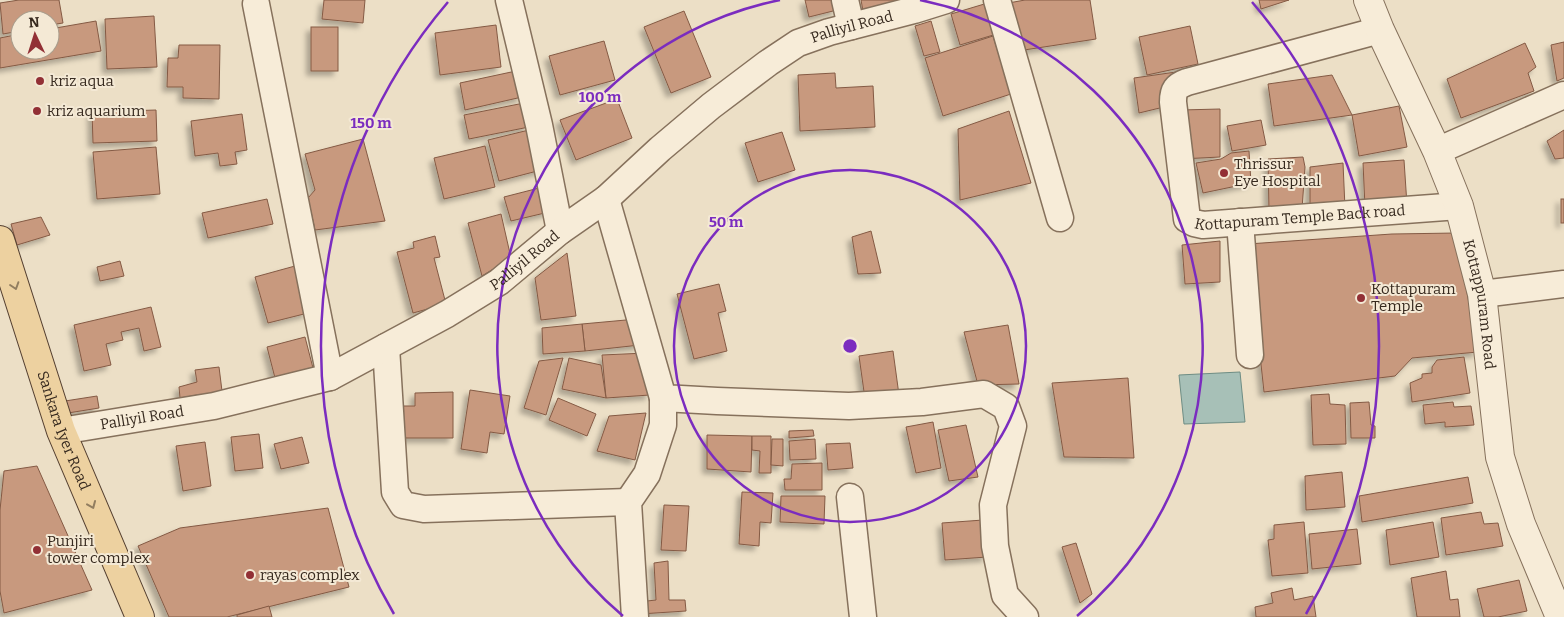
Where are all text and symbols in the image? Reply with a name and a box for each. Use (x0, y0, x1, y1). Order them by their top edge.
street label: Palliyil Road (808, 7, 895, 47)
north arrow (10, 10, 60, 60)
text: N (28, 14, 40, 31)
place label: kriz aqua (50, 72, 114, 90)
marker: kriz aqua (34, 75, 46, 87)
text: 100 m (579, 88, 622, 106)
place label: kriz aquarium (47, 102, 146, 120)
marker: kriz aquarium (31, 105, 43, 117)
text: 150 m (350, 114, 392, 132)
place label: Thrissur Eye Hospital (1234, 155, 1320, 190)
marker: Thrissur Eye Hospital (1218, 167, 1230, 179)
street label: Kottapuram Temple Back road (1193, 201, 1406, 234)
text: 50 m (709, 213, 744, 231)
street label: Palliyil Road (487, 226, 563, 294)
street label: Kottappuram Road (1459, 237, 1499, 370)
place label: Kottapuram Temple (1371, 280, 1456, 315)
one-way arrow (9, 282, 19, 290)
marker: Kottapuram Temple (1355, 292, 1367, 304)
centre of rings (841, 337, 859, 355)
street label: Sankara Iyer Road (33, 369, 94, 493)
street label: Palliyil Road (99, 402, 185, 433)
one-way arrow (86, 500, 97, 509)
place label: Punjiri tower complex (47, 532, 150, 567)
marker: Punjiri tower complex (31, 544, 43, 556)
place label: rayas complex (260, 566, 360, 584)
marker: rayas complex (244, 569, 256, 581)

